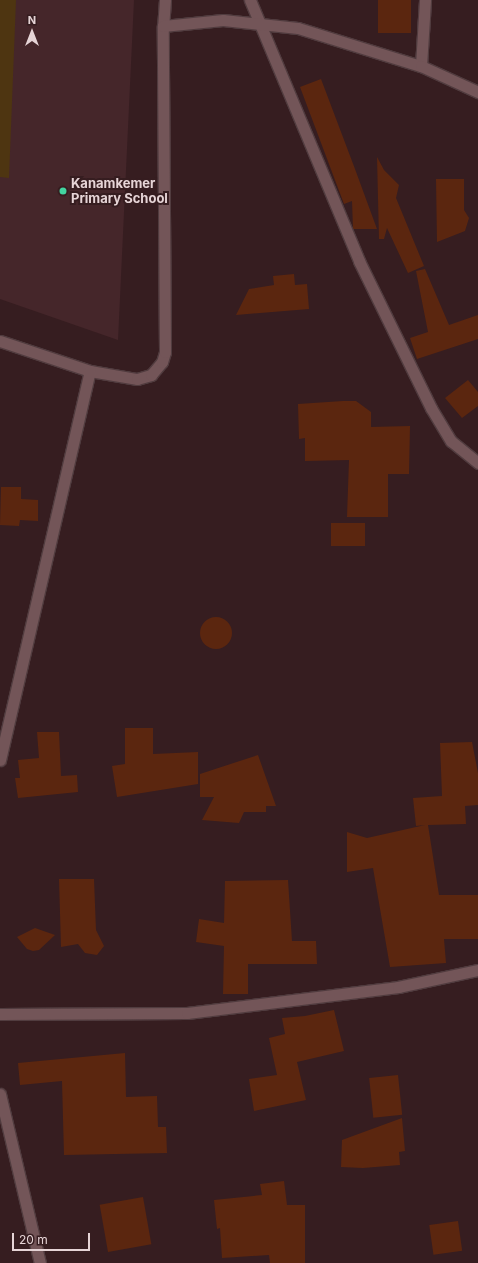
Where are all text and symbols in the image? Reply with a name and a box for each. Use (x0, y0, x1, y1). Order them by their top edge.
north arrow (12, 12, 52, 52)
text: N (28, 13, 36, 27)
place label: Kanamkemer Primary School (71, 176, 168, 207)
marker: Kanamkemer Primary School (58, 186, 68, 196)
scale bar (14, 1225, 92, 1251)
text: 20 m (19, 1232, 48, 1247)

